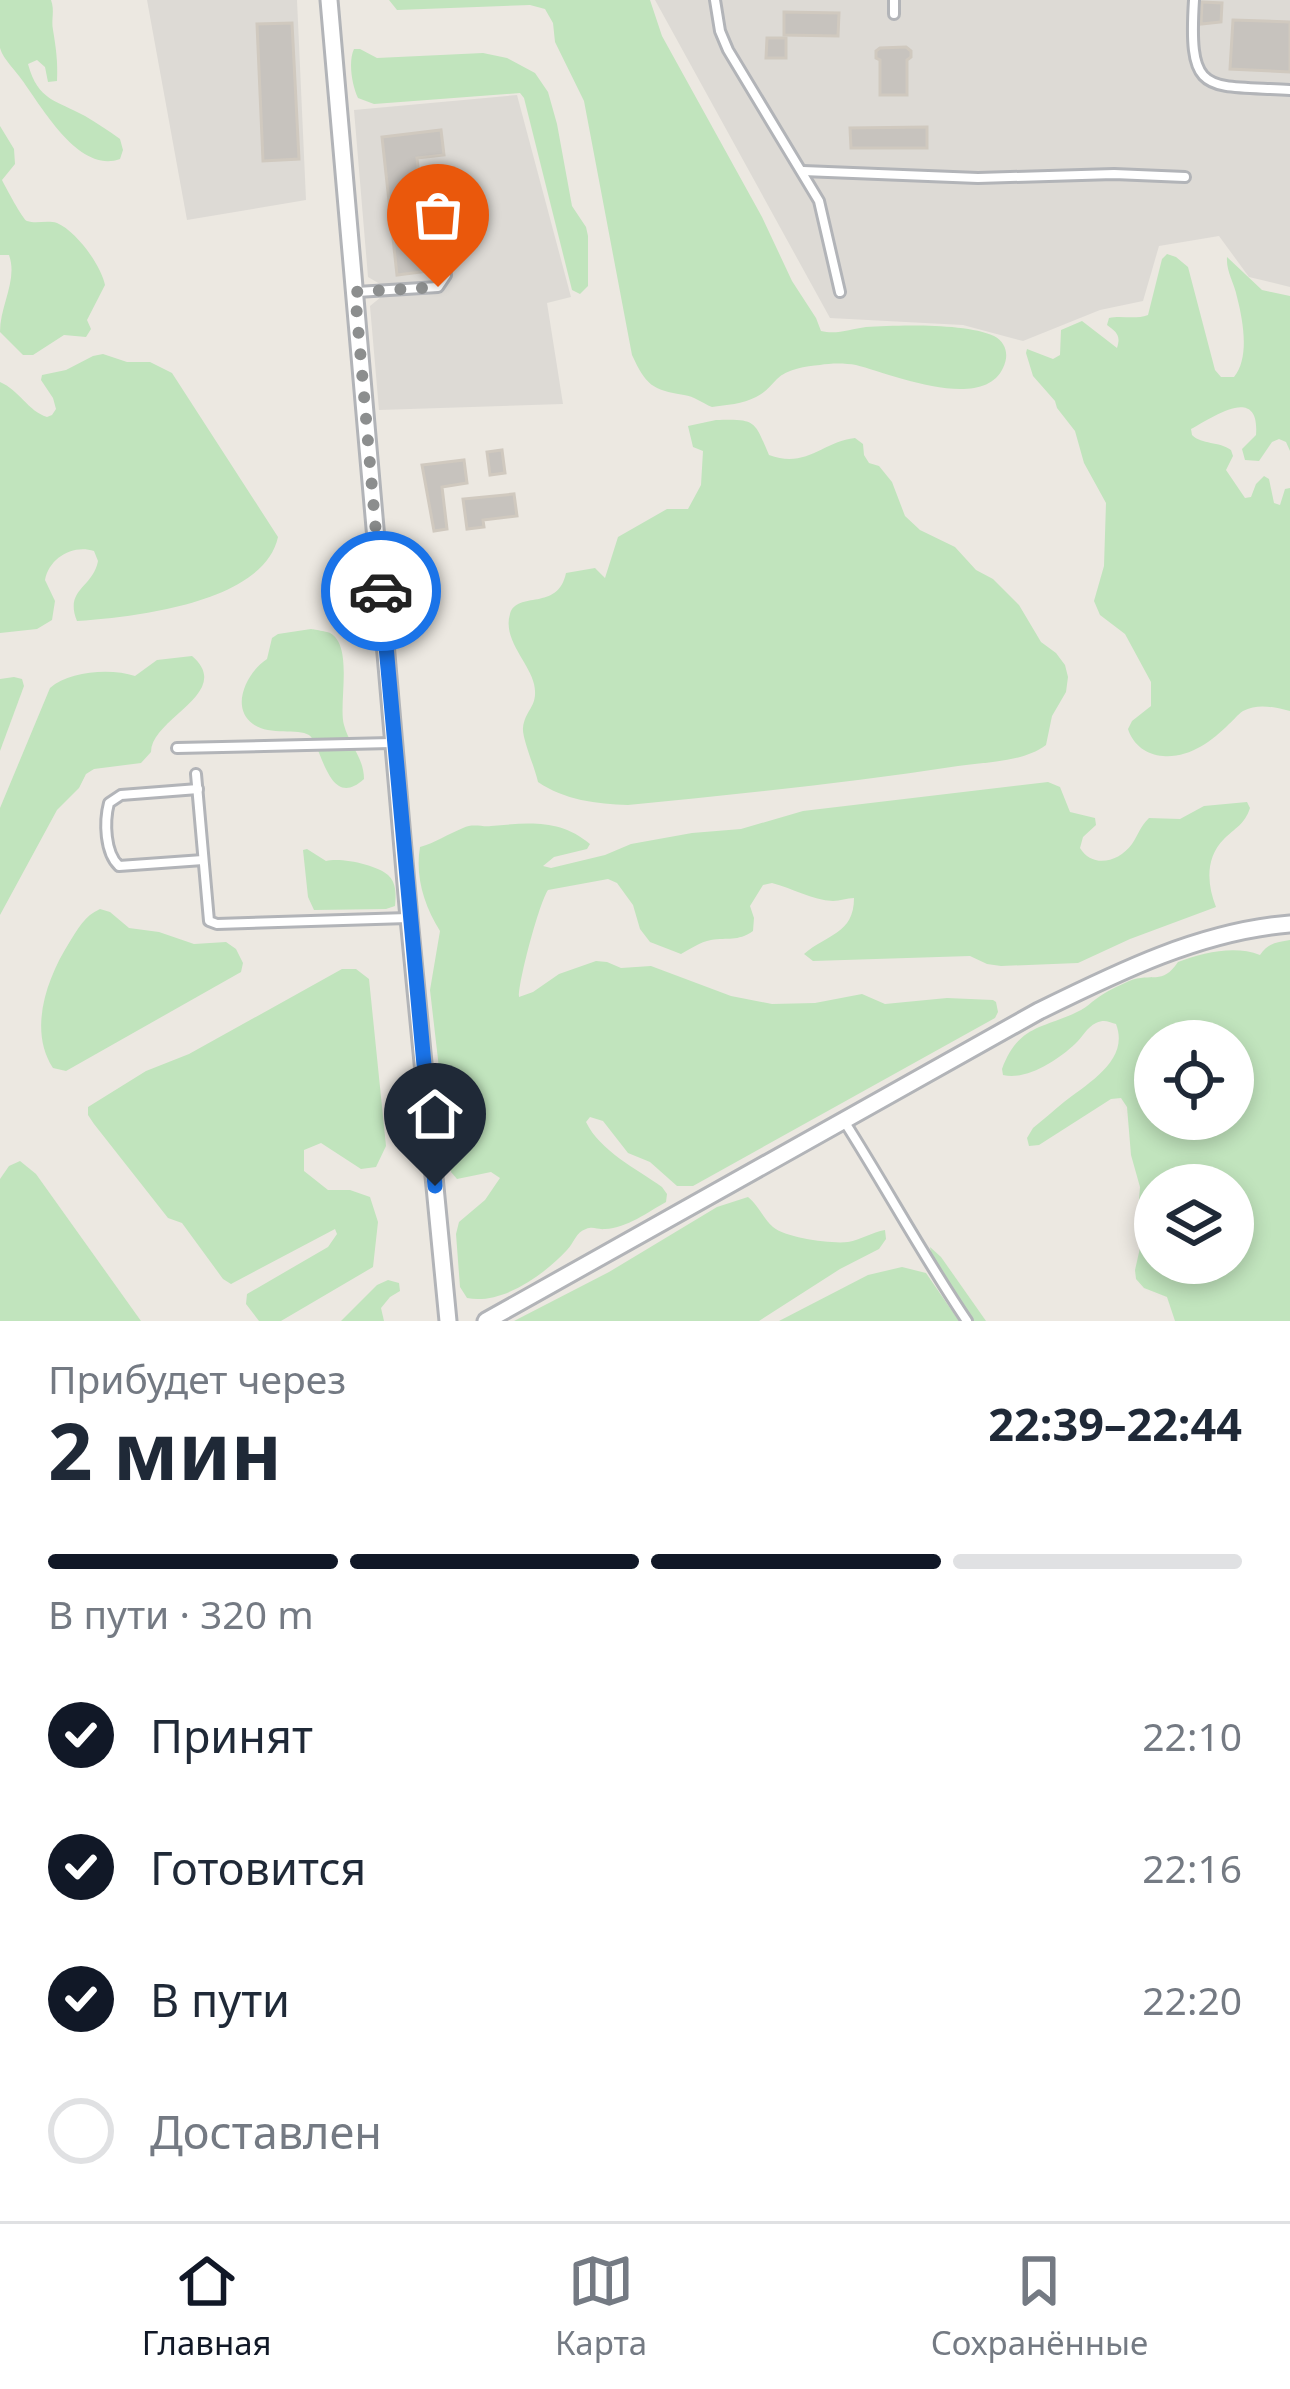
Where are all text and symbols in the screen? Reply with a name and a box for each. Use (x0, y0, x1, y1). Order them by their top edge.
pin (387, 164, 489, 287)
icon: bag (405, 182, 471, 248)
courier (321, 531, 441, 651)
icon: car (348, 558, 414, 624)
map controls (1134, 1020, 1254, 1284)
button: locate (1134, 1020, 1254, 1140)
pin (384, 1063, 486, 1186)
icon: home (402, 1081, 468, 1147)
button: layers (1134, 1164, 1254, 1284)
text: Прибудет через (48, 1352, 346, 1405)
text: 22:39–22:44 (988, 1393, 1242, 1454)
text: 2 мин (48, 1397, 282, 1503)
text: В пути · 320 m (48, 1587, 314, 1640)
icon: check (48, 1702, 114, 1768)
text: Принят (150, 1705, 313, 1766)
text: 22:10 (1142, 1709, 1242, 1762)
icon: check (48, 1834, 114, 1900)
text: Готовится (150, 1837, 366, 1898)
text: 22:16 (1142, 1841, 1242, 1894)
icon: check (48, 1966, 114, 2032)
text: В пути (150, 1969, 290, 2030)
text: 22:20 (1142, 1973, 1242, 2026)
text: Доставлен (150, 2101, 382, 2162)
tab: Главная (142, 2248, 272, 2365)
tab: Карта (555, 2248, 647, 2365)
tab: Сохранённые (931, 2248, 1148, 2365)

